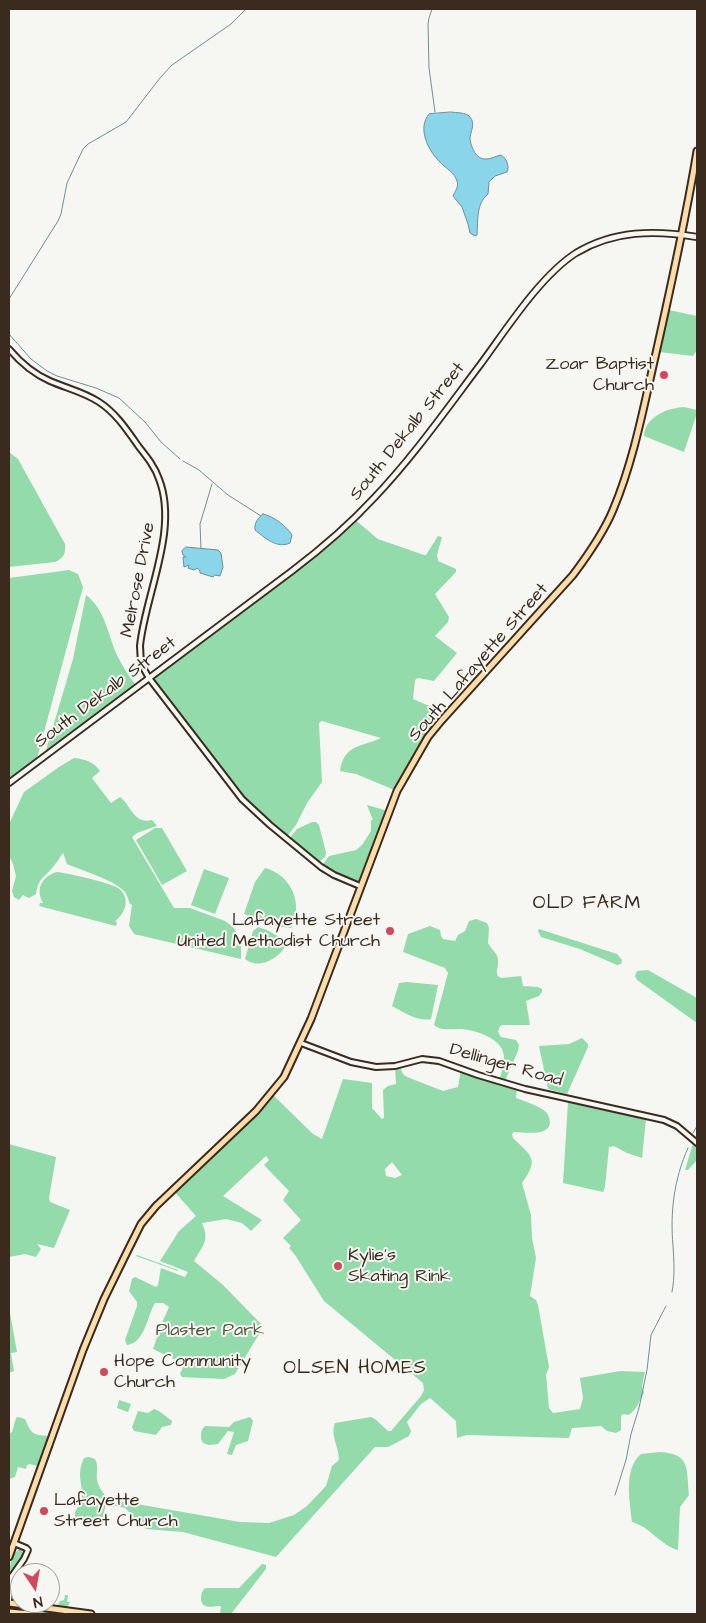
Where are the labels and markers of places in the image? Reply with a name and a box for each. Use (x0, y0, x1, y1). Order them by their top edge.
place label: Zoar Baptist Church (545, 354, 654, 396)
marker: Zoar Baptist Church (658, 369, 670, 381)
place label: Lafayette Street United Methodist Church (177, 910, 380, 952)
marker: Lafayette Street United Methodist Church (384, 925, 396, 937)
place label: Kylie’s Skating Rink (348, 1245, 451, 1288)
marker: Kylie’s Skating Rink (332, 1260, 344, 1272)
place label: Hope Community Church (114, 1351, 251, 1394)
marker: Hope Community Church (98, 1366, 110, 1378)
place label: Lafayette Street Church (54, 1490, 178, 1532)
marker: Lafayette Street Church (38, 1505, 50, 1517)

